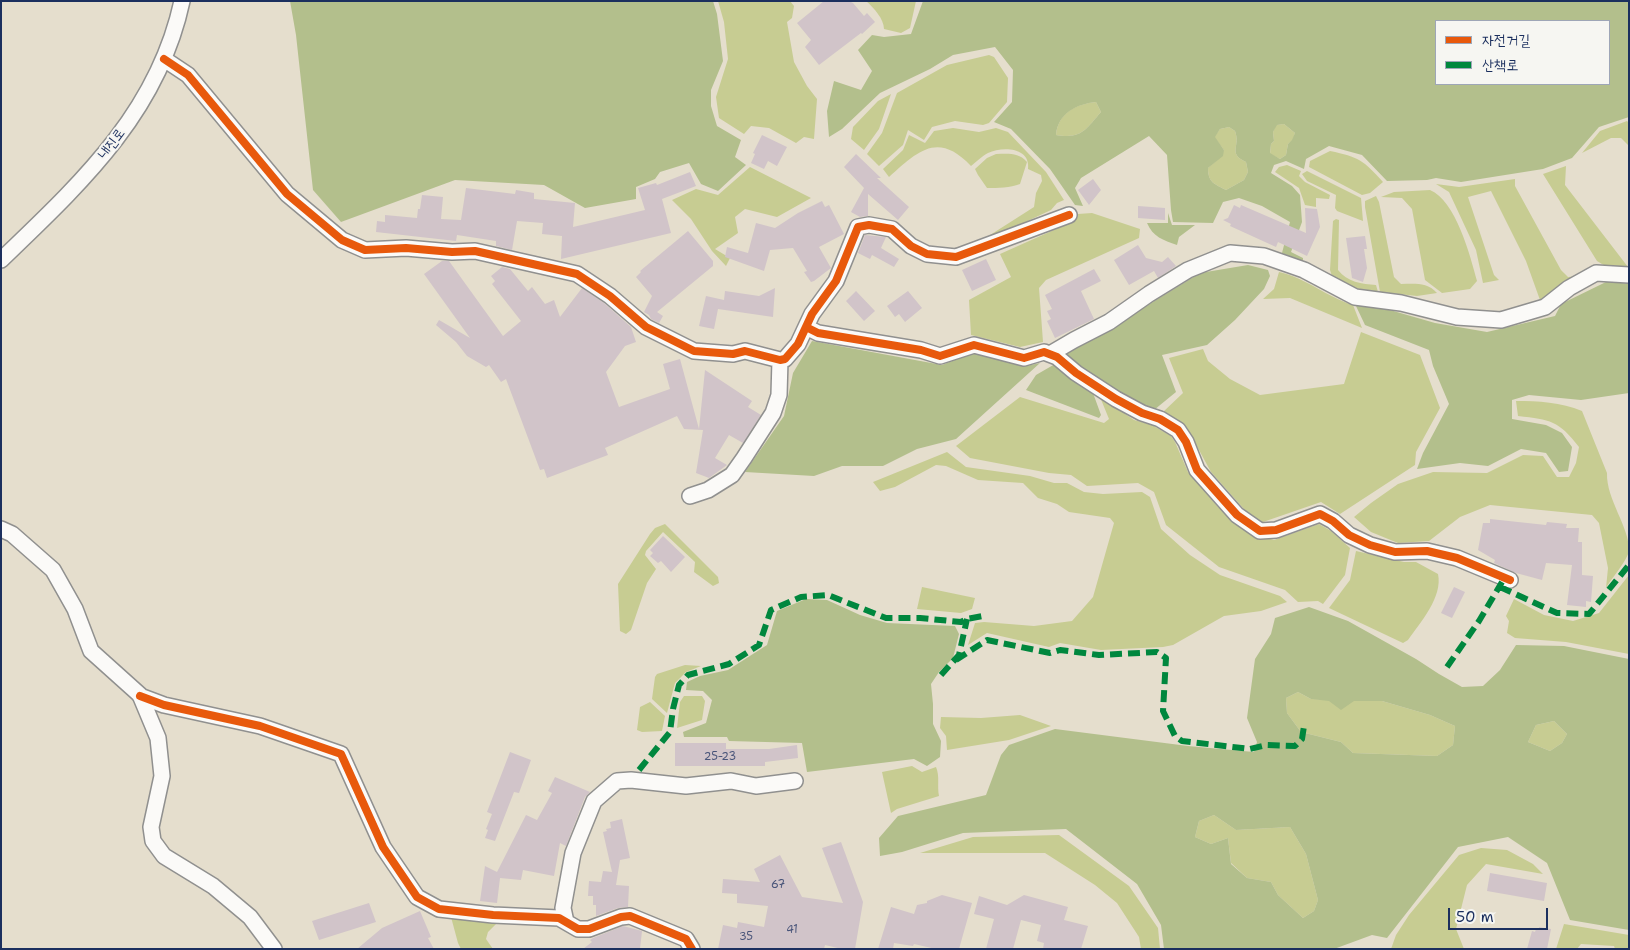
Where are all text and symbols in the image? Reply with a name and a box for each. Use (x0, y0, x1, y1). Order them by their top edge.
legend (1435, 20, 1610, 85)
text: 자전거길 (1482, 30, 1530, 50)
text: 산책로 (1482, 55, 1518, 75)
street label: 내진로 (95, 125, 129, 163)
house number: 25-23 (704, 750, 736, 764)
house number: 67 (771, 878, 785, 892)
scale bar (1450, 898, 1550, 930)
text: 50 m (1456, 907, 1494, 927)
house number: 41 (786, 923, 798, 937)
house number: 35 (739, 930, 753, 944)

